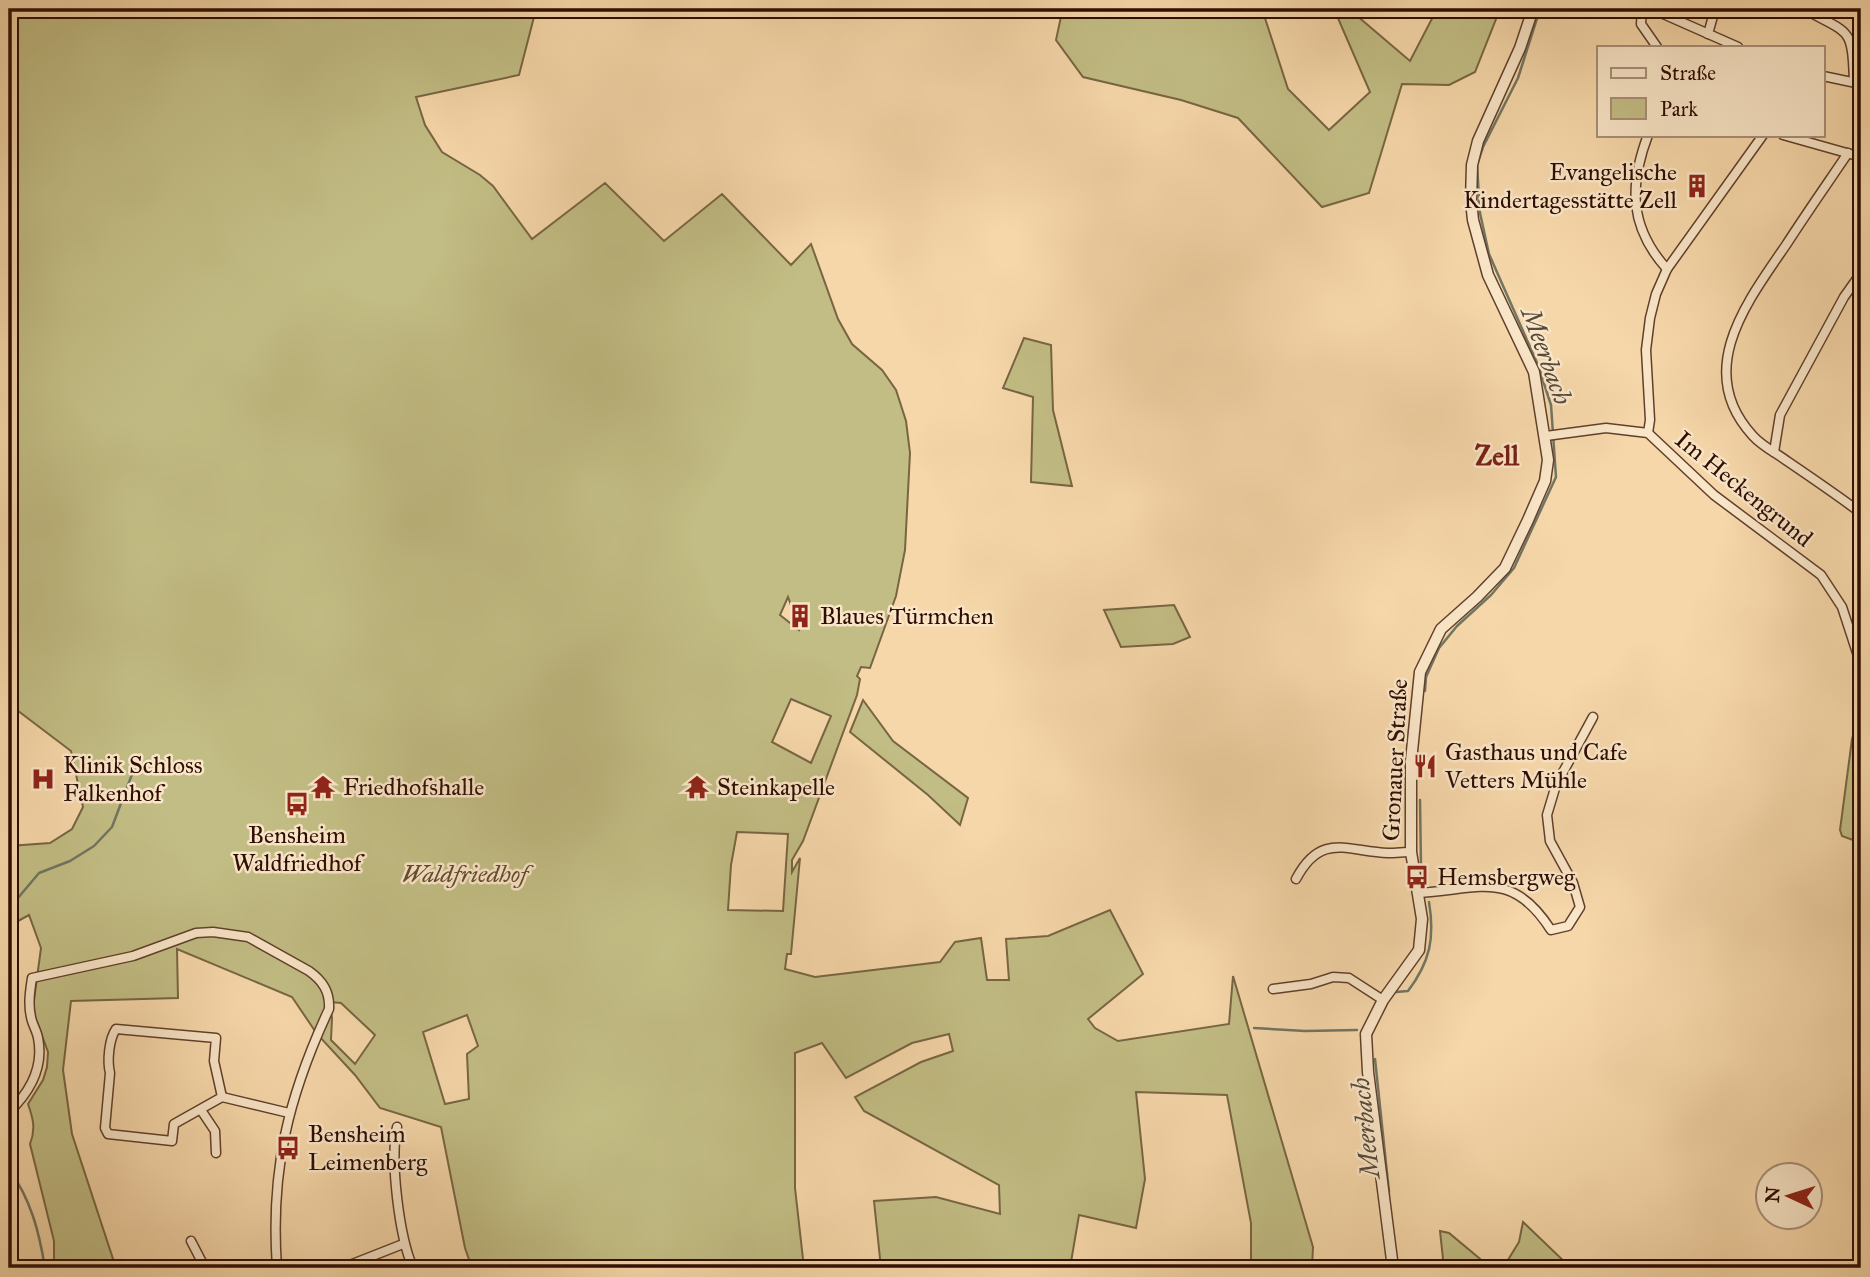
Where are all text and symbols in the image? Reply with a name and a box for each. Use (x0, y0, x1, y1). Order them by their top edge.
legend (1597, 46, 1825, 136)
text: Straße (1660, 60, 1716, 86)
text: Park (1660, 96, 1698, 122)
place label: Evangelische Kindertagesstätte Zell (1463, 157, 1678, 215)
building icon: Evangelische Kindertagesstätte Zell (1683, 172, 1711, 200)
water label: Meerbach (1514, 300, 1579, 409)
street label: Im Heckengrund (1669, 424, 1819, 554)
district label: Zell (1475, 438, 1520, 473)
place label: Blaues Türmchen (820, 601, 994, 631)
building icon: Blaues Türmchen (786, 602, 814, 630)
street label: Gronauer Straße (1376, 678, 1414, 842)
place label: Gasthaus und Cafe Vetters Mühle (1444, 737, 1627, 795)
place label: Klinik Schloss Falkenhof (63, 750, 202, 808)
restaurant icon: Gasthaus und Cafe Vetters Mühle (1411, 752, 1439, 780)
hospital icon: Klinik Schloss Falkenhof (29, 765, 57, 793)
place label: Friedhofshalle (343, 772, 484, 802)
place label: Steinkapelle (717, 772, 835, 802)
temple icon: Friedhofshalle (309, 773, 337, 801)
temple icon: Steinkapelle (683, 773, 711, 801)
bus stop icon: Bensheim Waldfriedhof (283, 790, 311, 818)
place label: Bensheim Waldfriedhof (232, 820, 366, 878)
park label: Waldfriedhof (402, 859, 534, 889)
place label: Hemsbergweg (1437, 862, 1576, 892)
bus stop icon: Hemsbergweg (1403, 863, 1431, 891)
water label: Meerbach (1344, 1076, 1386, 1183)
place label: Bensheim Leimenberg (308, 1119, 428, 1177)
bus stop icon: Bensheim Leimenberg (274, 1134, 302, 1162)
north arrow (1755, 1162, 1825, 1232)
text: N (1761, 1186, 1785, 1204)

